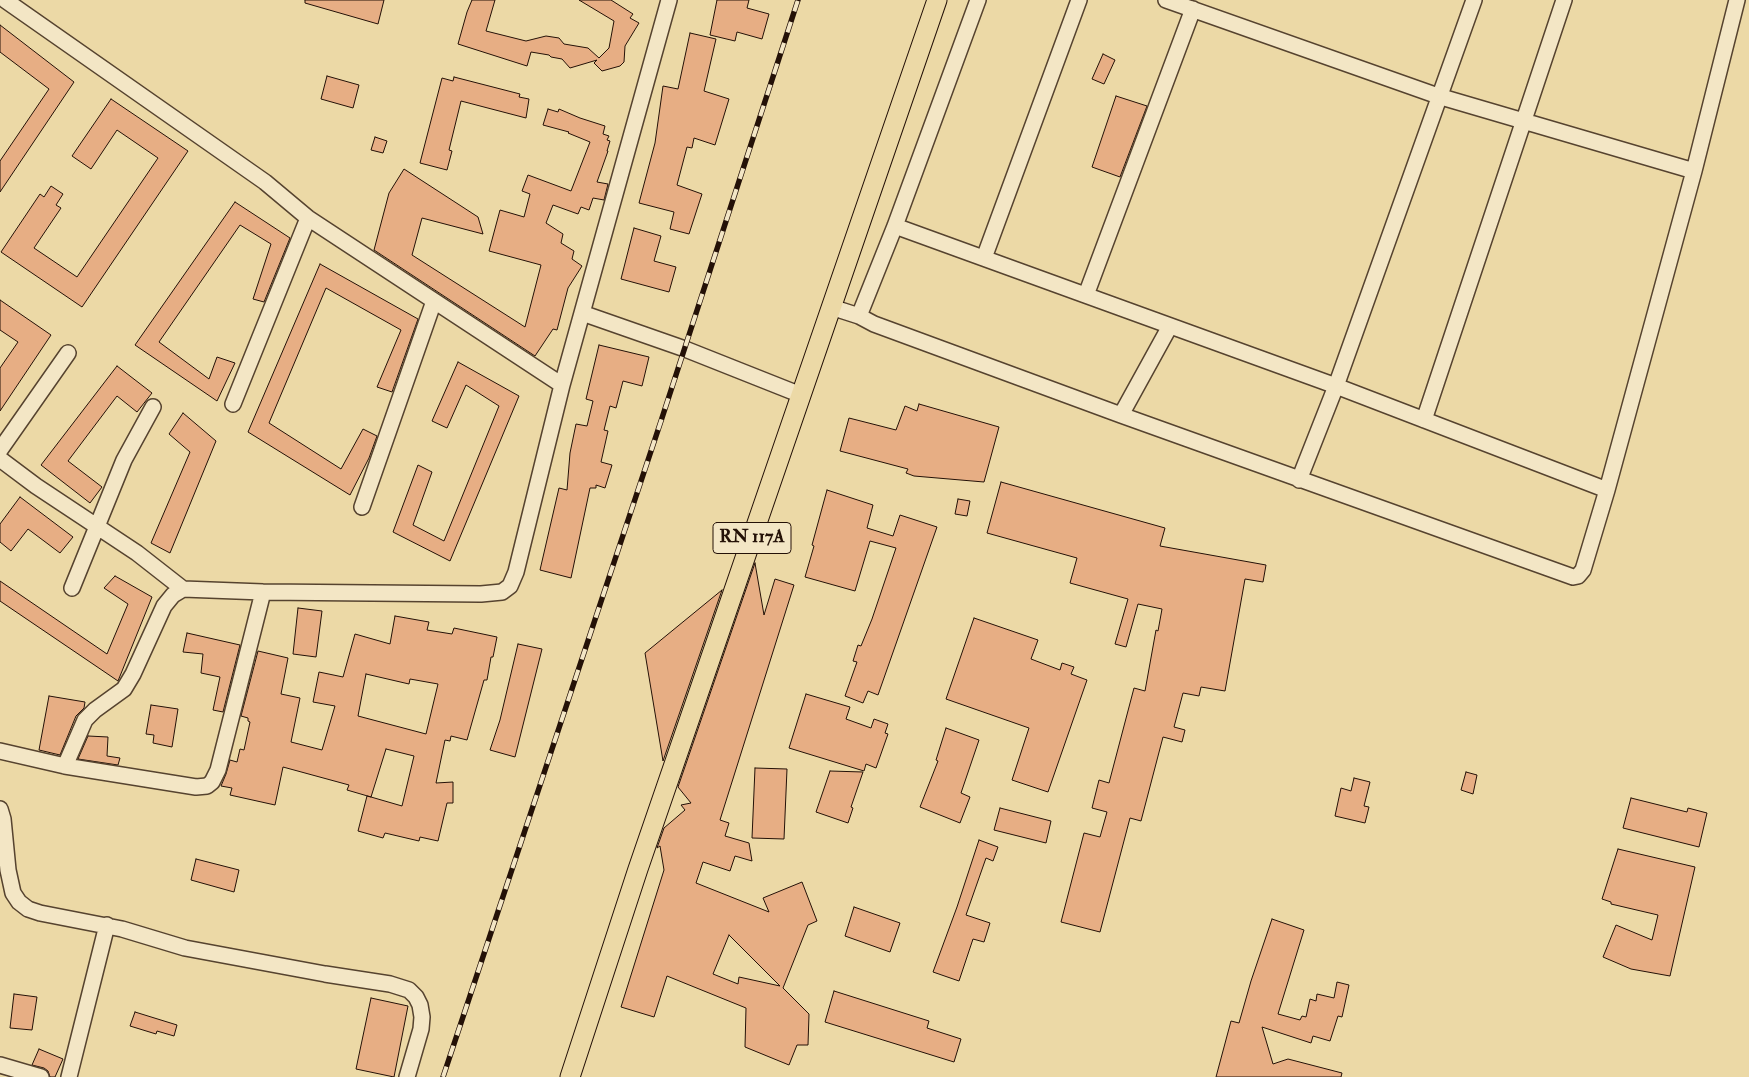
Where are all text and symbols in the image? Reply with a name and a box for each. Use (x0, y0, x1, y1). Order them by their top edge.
road number: RN 117A (713, 522, 791, 554)

